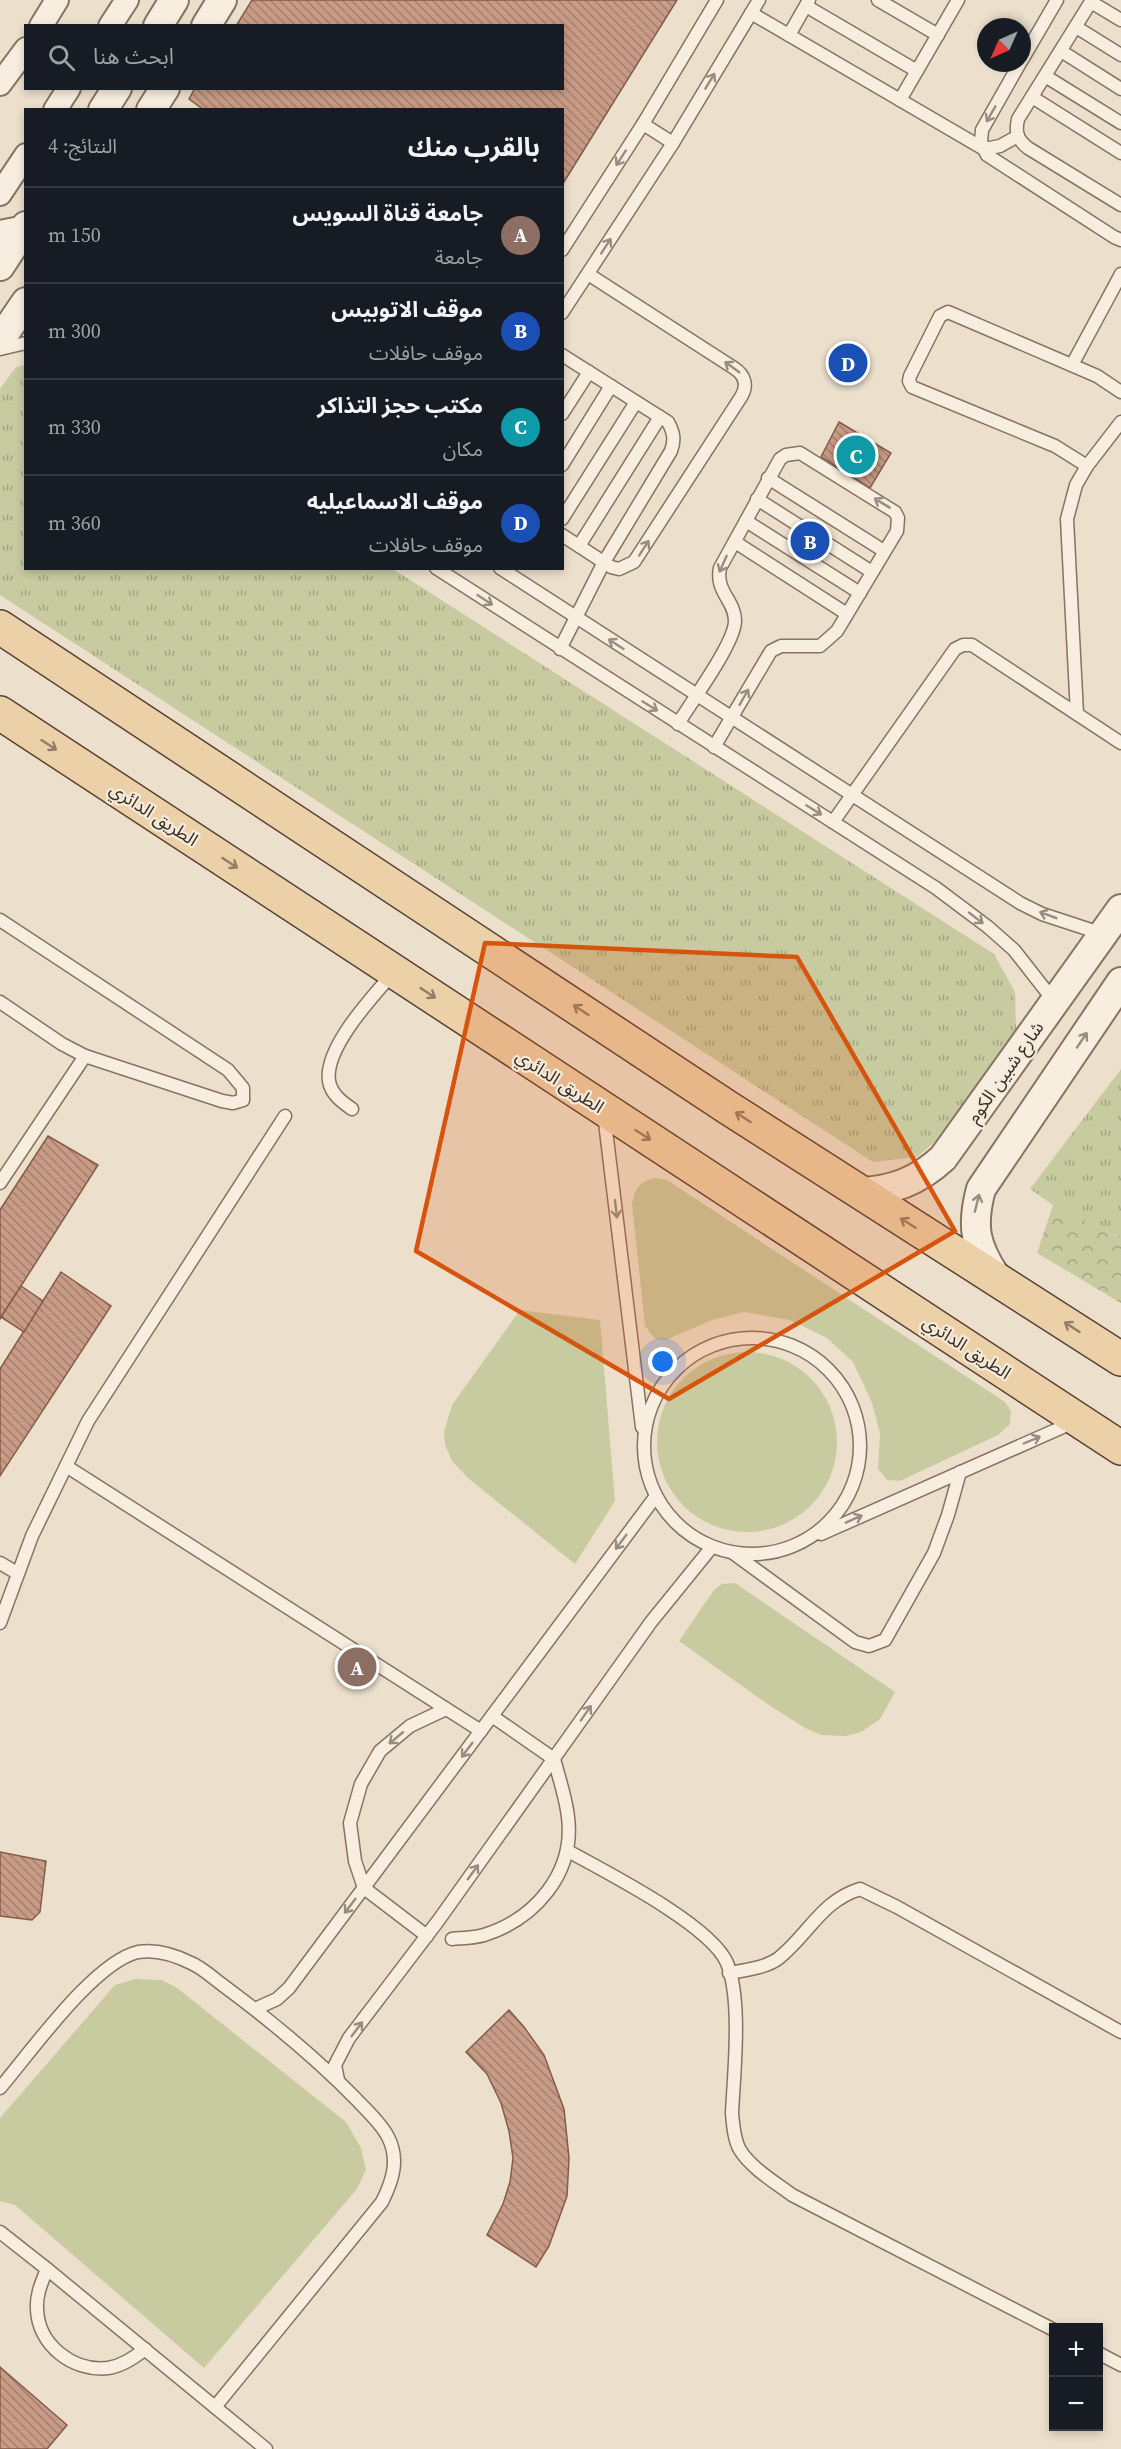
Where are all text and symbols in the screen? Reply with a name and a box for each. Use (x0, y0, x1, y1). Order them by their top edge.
north arrow (977, 18, 1031, 72)
search box (24, 24, 564, 90)
icon: search (45, 41, 78, 74)
text: ابحث هنا (93, 41, 174, 71)
one-way arrow (704, 73, 716, 90)
one-way arrow (984, 105, 996, 122)
text: بالقرب منك (408, 129, 540, 165)
text: النتائج: 4 (48, 132, 117, 160)
one-way arrow (615, 149, 628, 166)
text: جامعة قناة السويس (293, 198, 483, 228)
text: 150 m (48, 221, 101, 249)
text: A (514, 221, 527, 249)
one-way arrow (600, 238, 612, 255)
text: جامعة (435, 243, 483, 271)
text: موقف الاتوبيس (331, 294, 483, 324)
text: 300 m (48, 317, 101, 345)
text: B (514, 317, 527, 345)
text: موقف حافلات (369, 339, 483, 367)
pin: D (828, 340, 868, 386)
one-way arrow (725, 361, 741, 373)
text: مكتب حجز التذاكر (317, 390, 483, 420)
text: 330 m (48, 413, 101, 441)
text: C (514, 413, 527, 441)
pin: C (836, 432, 876, 478)
text: مكان (443, 435, 483, 463)
text: موقف الاسماعيليه (307, 486, 483, 516)
one-way arrow (874, 496, 891, 508)
text: 360 m (48, 509, 101, 537)
text: D (513, 509, 528, 537)
pin: B (790, 518, 830, 564)
text: موقف حافلات (369, 531, 483, 559)
one-way arrow (638, 540, 650, 557)
one-way arrow (717, 555, 729, 573)
one-way arrow (477, 594, 494, 607)
one-way arrow (608, 638, 625, 650)
one-way arrow (738, 689, 750, 706)
one-way arrow (641, 699, 658, 712)
one-way arrow (40, 739, 57, 751)
street label: الطريق الدائري (104, 776, 203, 853)
one-way arrow (805, 805, 822, 817)
one-way arrow (221, 857, 237, 869)
one-way arrow (1039, 909, 1057, 920)
one-way arrow (968, 912, 984, 925)
one-way arrow (419, 987, 435, 999)
one-way arrow (573, 1004, 589, 1016)
street label: شارع شبين الكوم (961, 1016, 1051, 1129)
one-way arrow (1075, 1031, 1088, 1048)
street label: الطريق الدائري (510, 1043, 609, 1120)
one-way arrow (735, 1111, 752, 1124)
one-way arrow (634, 1129, 651, 1141)
one-way arrow (972, 1194, 984, 1213)
one-way arrow (610, 1199, 621, 1219)
one-way arrow (899, 1216, 916, 1229)
street label: الطريق الدائري (917, 1309, 1016, 1386)
one-way arrow (1064, 1321, 1081, 1333)
your location (648, 1347, 677, 1376)
one-way arrow (1023, 1434, 1041, 1446)
one-way arrow (845, 1513, 863, 1524)
one-way arrow (614, 1534, 627, 1550)
pin: A (338, 1644, 376, 1690)
one-way arrow (580, 1706, 592, 1722)
one-way arrow (388, 1731, 404, 1744)
one-way arrow (461, 1741, 473, 1757)
one-way arrow (467, 1864, 479, 1881)
one-way arrow (344, 1898, 357, 1914)
one-way arrow (350, 2021, 363, 2037)
map controls (1049, 2323, 1103, 2431)
button: + (1049, 2323, 1103, 2377)
button: − (1049, 2377, 1103, 2431)

